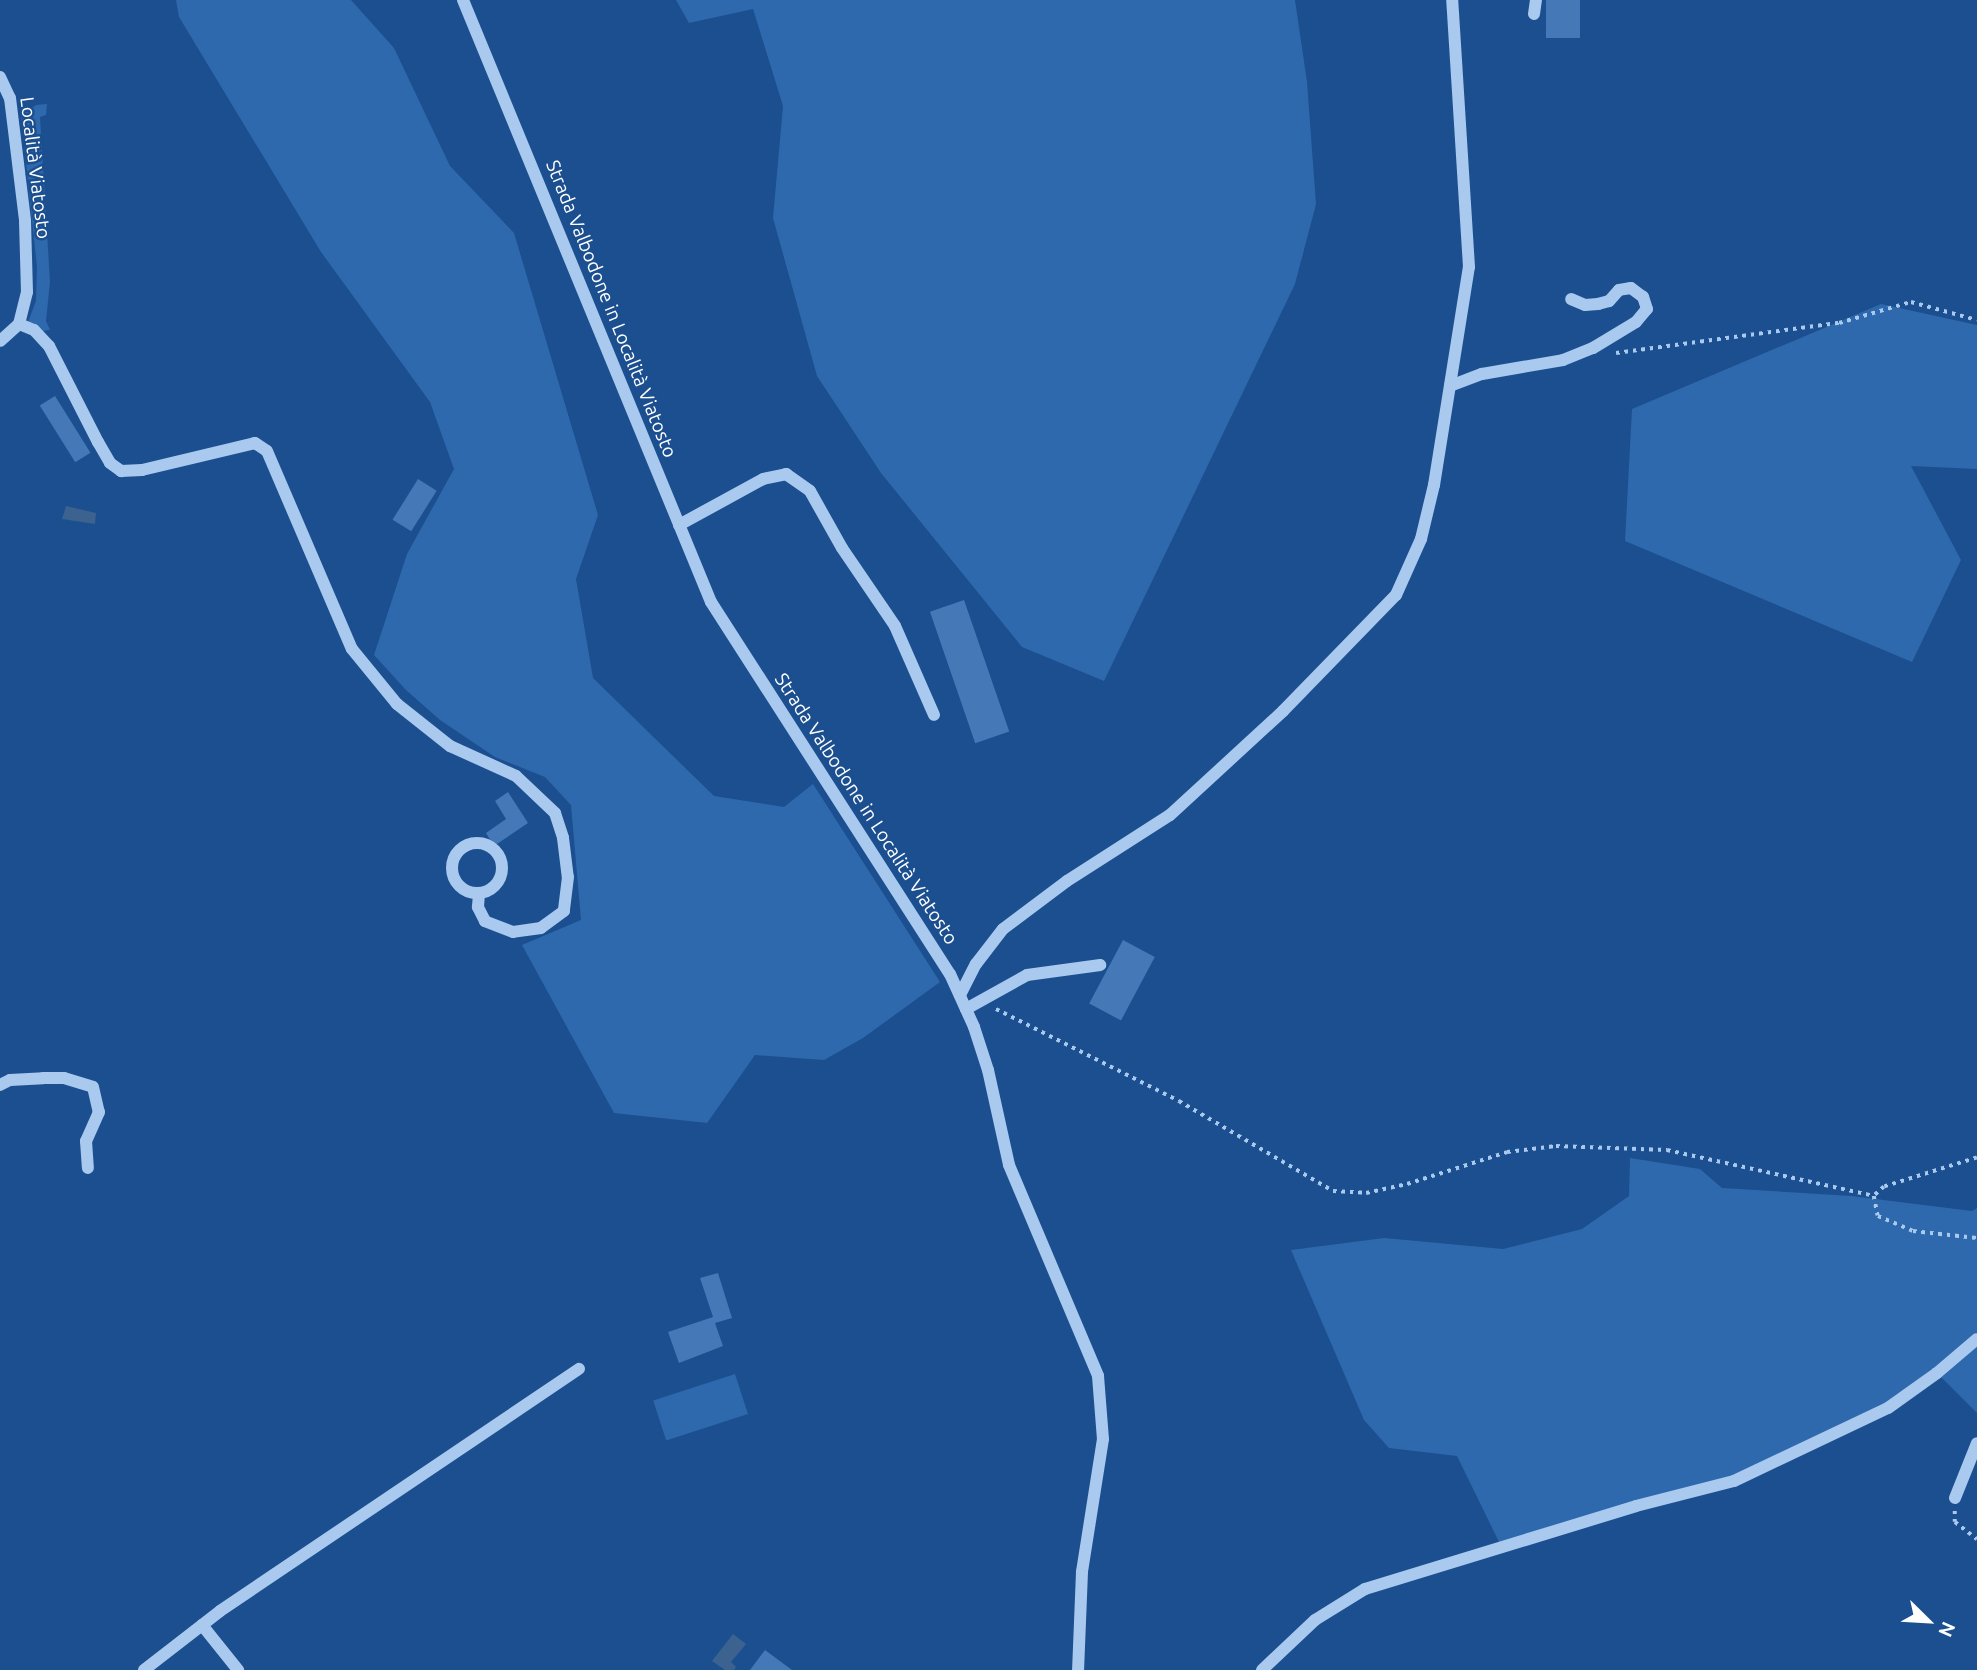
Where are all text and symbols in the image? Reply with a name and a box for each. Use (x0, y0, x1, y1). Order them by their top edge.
street label: Località Viatosto (15, 96, 55, 240)
street label: Strada Valbodone in Località Viatosto (541, 157, 681, 461)
street label: Strada Valbodone in Località Viatosto (770, 669, 962, 949)
north arrow (1893, 1586, 1963, 1656)
text: N (1934, 1619, 1960, 1640)

